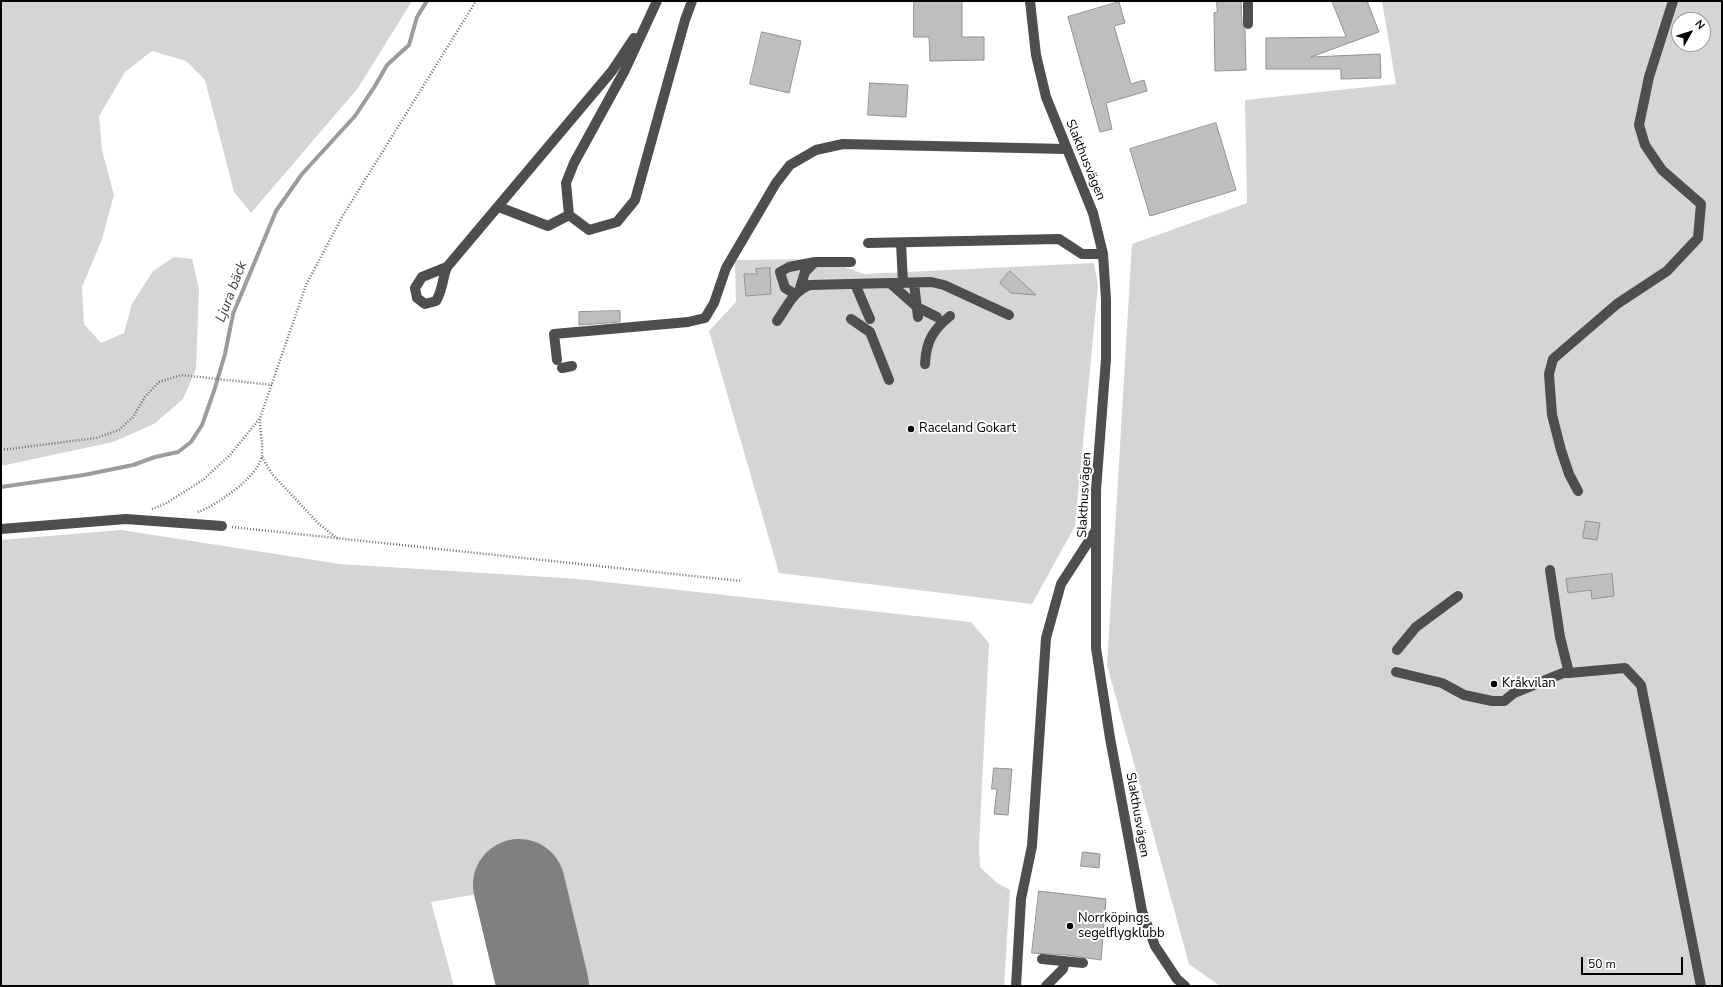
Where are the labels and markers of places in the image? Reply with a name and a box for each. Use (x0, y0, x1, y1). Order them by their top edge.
place label: Raceland Gokart (919, 421, 1016, 437)
marker: Raceland Gokart (906, 424, 916, 434)
place label: Kråkvilan (1502, 676, 1556, 692)
marker: Kråkvilan (1489, 679, 1499, 689)
place label: Norrköpings segelflygklubb (1078, 911, 1164, 942)
marker: Norrköpings segelflygklubb (1065, 921, 1075, 931)

